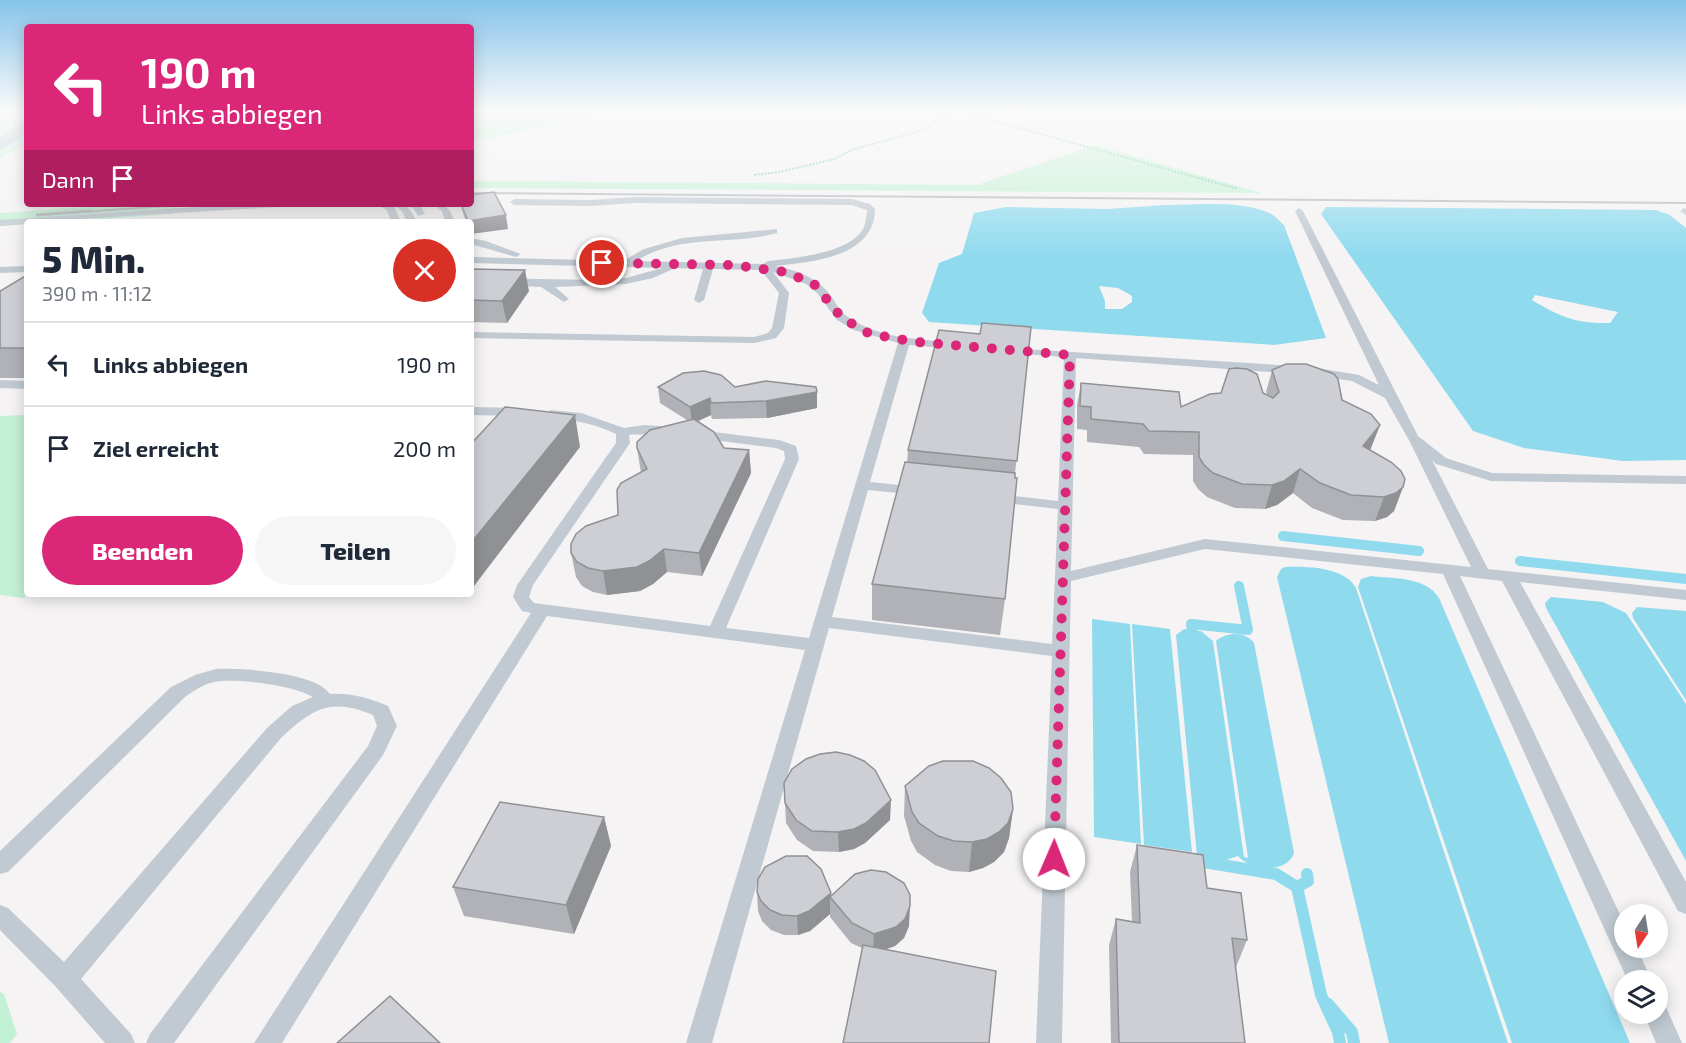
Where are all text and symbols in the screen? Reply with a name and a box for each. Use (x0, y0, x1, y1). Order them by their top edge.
text: 190 m (141, 46, 257, 96)
icon: left (42, 48, 120, 126)
text: Links abbiegen (141, 97, 323, 129)
icon: arrive (106, 162, 139, 195)
text: Dann (42, 166, 94, 192)
text: 5 Min. (42, 237, 145, 280)
pin (576, 237, 627, 288)
button: close (393, 239, 456, 302)
icon: arrive (585, 246, 618, 279)
text: 390 m · 11:12 (42, 281, 152, 305)
icon: left (42, 348, 75, 381)
text: Links abbiegen (93, 351, 248, 377)
text: 190 m (397, 351, 456, 377)
icon: arrive (42, 432, 75, 465)
text: Ziel erreicht (93, 435, 219, 461)
text: 200 m (393, 435, 456, 461)
button: Beenden (42, 516, 243, 585)
button: Teilen (255, 516, 456, 585)
position arrow (1022, 827, 1086, 891)
north arrow (1614, 904, 1668, 958)
map controls (1614, 904, 1668, 1024)
button: layers (1614, 970, 1668, 1024)

